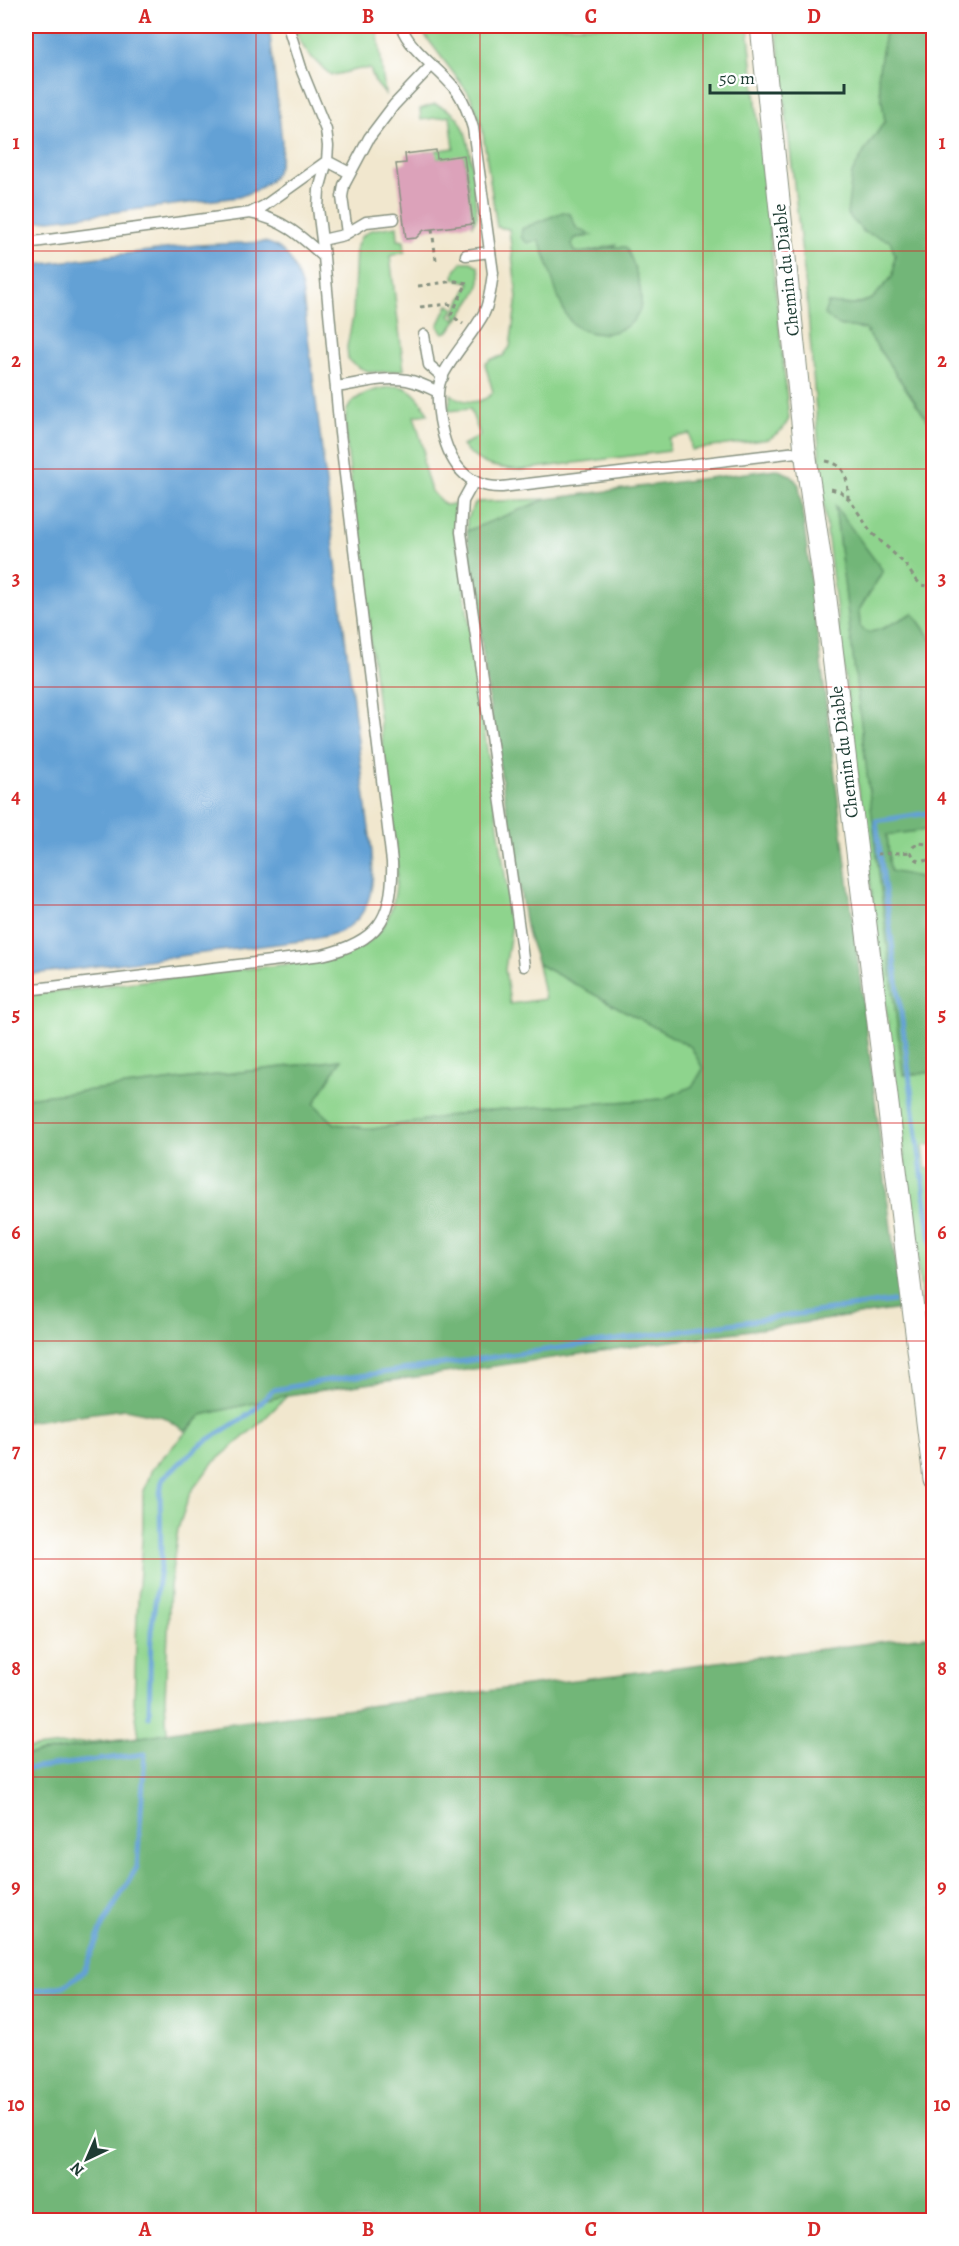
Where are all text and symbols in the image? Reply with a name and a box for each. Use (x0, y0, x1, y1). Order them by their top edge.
text: A (138, 3, 152, 30)
text: B (362, 3, 374, 30)
text: C (585, 3, 597, 30)
text: D (807, 3, 821, 30)
scale bar (710, 57, 844, 95)
text: 50 m (719, 66, 755, 90)
text: 1 (12, 129, 20, 156)
text: 1 (938, 129, 946, 156)
street label: Chemin du Diable (767, 203, 805, 337)
text: 2 (11, 347, 21, 374)
text: 2 (937, 347, 947, 374)
text: 3 (12, 565, 20, 592)
text: 3 (938, 565, 946, 592)
street label: Chemin du Diable (824, 684, 864, 820)
text: 4 (11, 783, 21, 810)
text: 4 (937, 783, 947, 810)
text: 5 (12, 1001, 20, 1028)
text: 5 (938, 1001, 946, 1028)
text: 6 (11, 1219, 21, 1246)
text: 6 (937, 1219, 947, 1246)
text: 7 (12, 1437, 21, 1464)
text: 7 (938, 1437, 947, 1464)
text: 8 (11, 1655, 21, 1682)
text: 8 (937, 1655, 947, 1682)
text: 9 (11, 1873, 21, 1900)
text: 9 (937, 1873, 947, 1900)
text: 10 (7, 2091, 25, 2118)
text: 10 (933, 2091, 951, 2118)
north arrow (57, 2129, 117, 2189)
text: N (65, 2157, 89, 2181)
text: A (138, 2216, 152, 2243)
text: B (362, 2216, 374, 2243)
text: C (585, 2216, 597, 2243)
text: D (807, 2216, 821, 2243)

